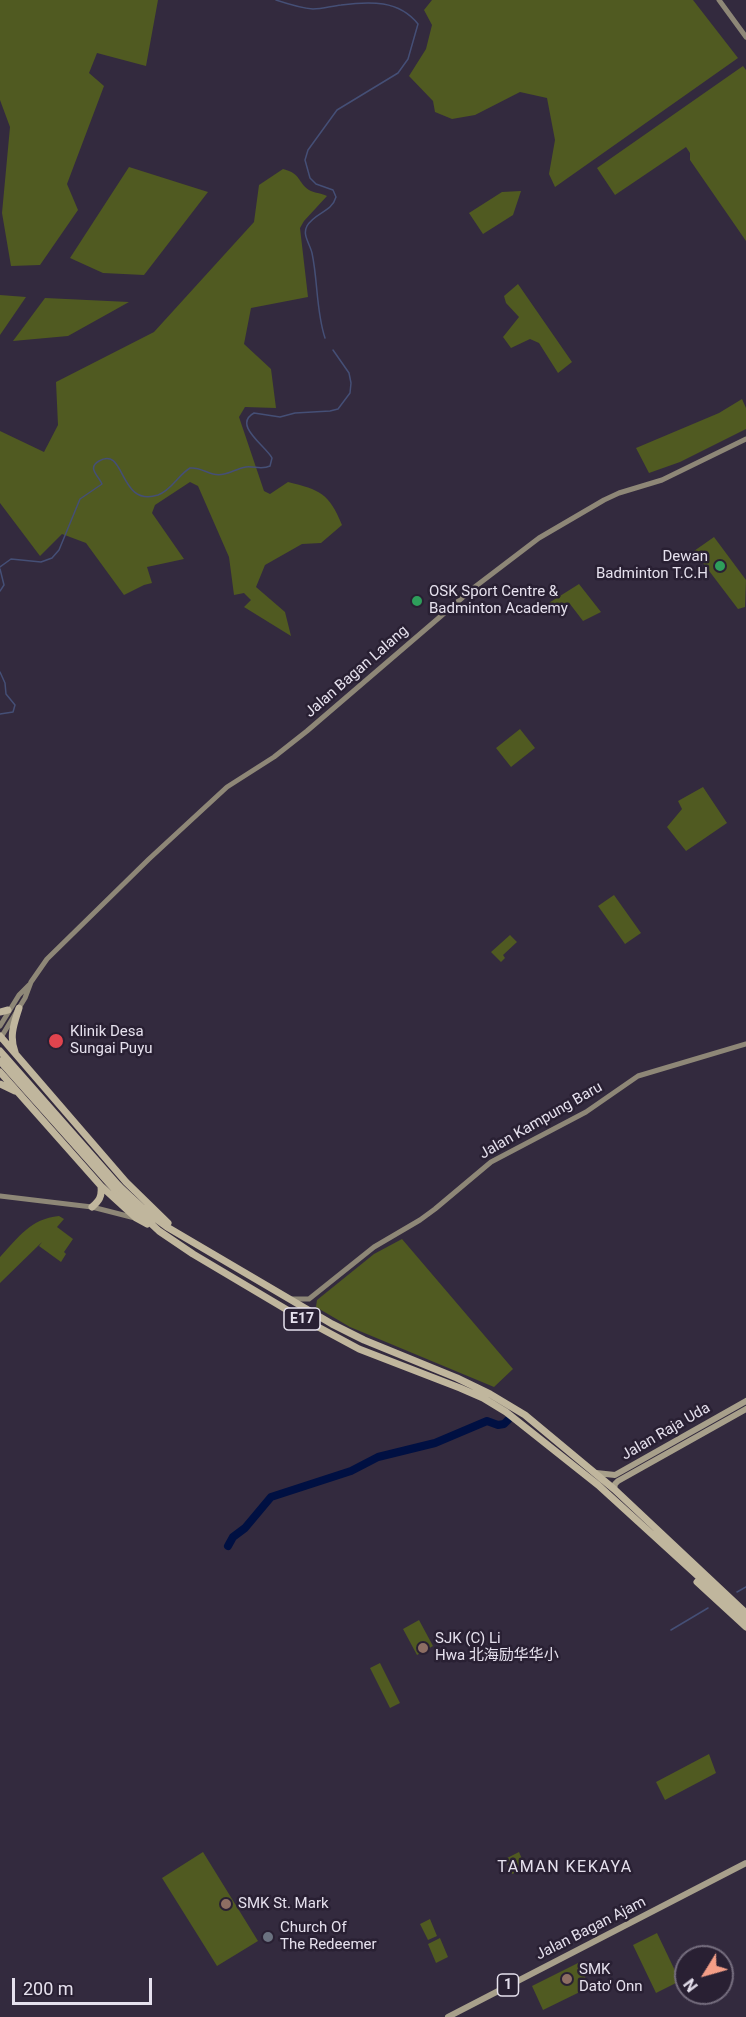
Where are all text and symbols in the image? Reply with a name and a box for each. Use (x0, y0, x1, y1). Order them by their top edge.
place label: Dewan Badminton T.C.H (596, 548, 708, 583)
marker: Dewan Badminton T.C.H (713, 559, 727, 573)
place label: OSK Sport Centre & Badminton Academy (429, 583, 568, 618)
marker: OSK Sport Centre & Badminton Academy (410, 594, 424, 608)
street label: Jalan Bagan Lalang (302, 622, 412, 722)
place label: Klinik Desa Sungai Puyu (70, 1023, 153, 1058)
marker: Klinik Desa Sungai Puyu (47, 1032, 65, 1050)
street label: Jalan Kampung Baru (476, 1078, 606, 1164)
road number: E17 (284, 1308, 320, 1330)
street label: Jalan Raja Uda (618, 1399, 714, 1465)
place label: SJK (C) Li Hwa 北海励华华小 (435, 1630, 559, 1665)
marker: SJK (C) Li Hwa 北海励华华小 (416, 1641, 430, 1655)
district label: TAMAN KEKAYA (497, 1858, 633, 1878)
street label: Jalan Bagan Ajam (533, 1894, 649, 1964)
place label: SMK St. Mark (238, 1895, 329, 1913)
marker: SMK St. Mark (219, 1897, 233, 1911)
place label: Church Of The Redeemer (280, 1919, 377, 1954)
marker: Church Of The Redeemer (261, 1930, 275, 1944)
north arrow (674, 1945, 734, 2005)
place label: SMK Dato' Onn (579, 1961, 643, 1996)
scale bar (15, 1966, 154, 2004)
marker: SMK Dato' Onn (560, 1972, 574, 1986)
road number: 1 (498, 1974, 518, 1996)
text: N (680, 1975, 702, 1995)
text: 200 m (23, 1978, 74, 1999)

